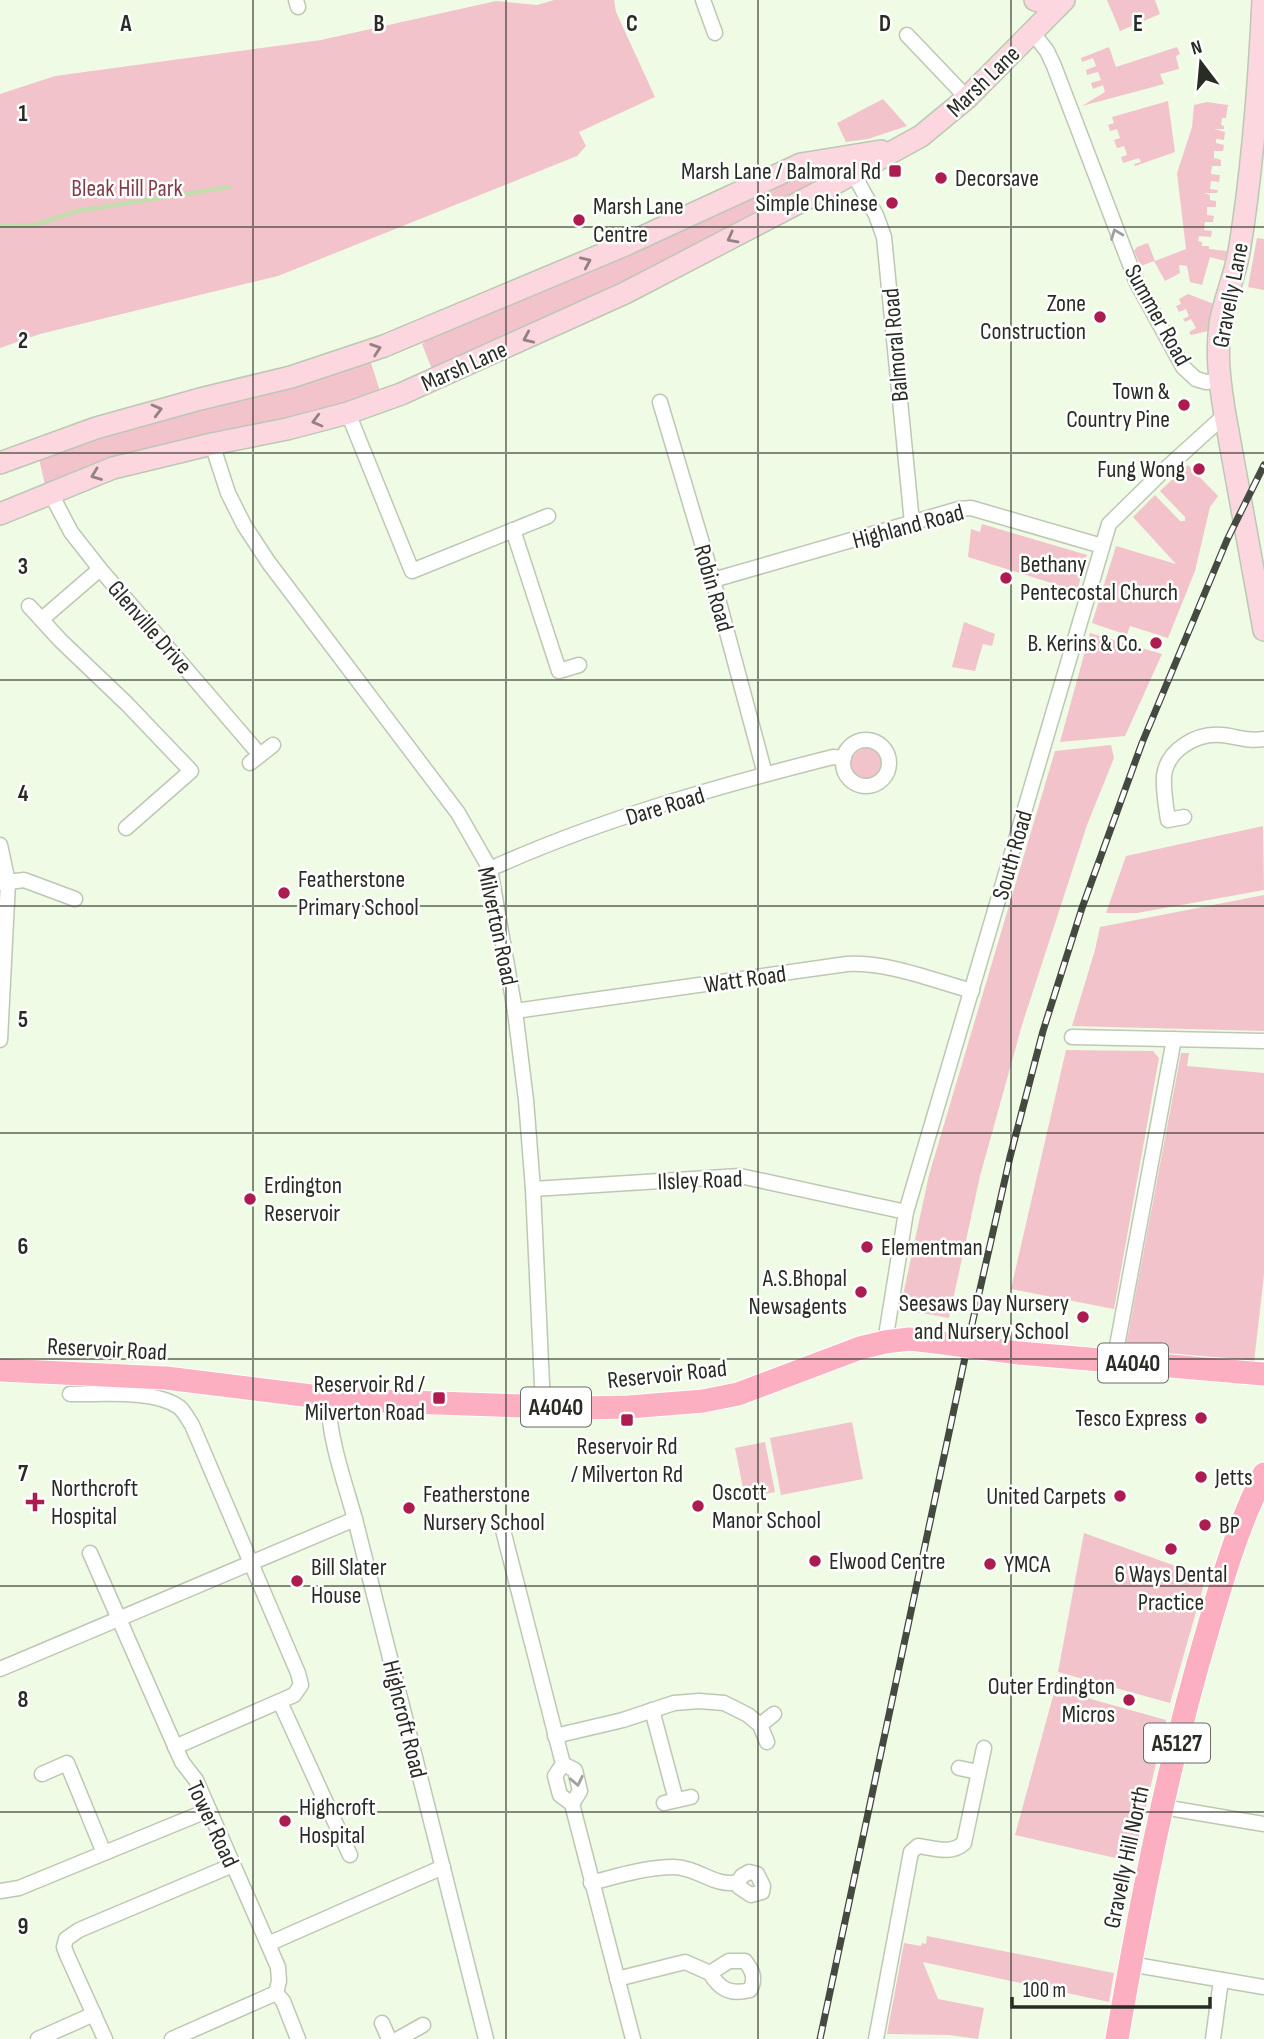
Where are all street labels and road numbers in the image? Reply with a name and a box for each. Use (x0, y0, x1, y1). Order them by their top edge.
street label: Marsh Lane (941, 39, 1026, 123)
street label: Gravelly Lane (1206, 240, 1255, 350)
street label: Summer Road (1118, 259, 1197, 371)
street label: Balmoral Road (876, 287, 915, 403)
street label: Marsh Lane (417, 335, 512, 398)
street label: Highland Road (849, 498, 967, 555)
street label: Robin Road (687, 541, 740, 635)
street label: Glenville Drive (101, 575, 198, 680)
street label: Dare Road (622, 781, 708, 832)
street label: South Road (986, 807, 1039, 903)
street label: Milverton Road (471, 864, 524, 988)
street label: Watt Road (702, 959, 788, 1000)
street label: Ilsley Road (657, 1165, 743, 1196)
street label: Reservoir Road (46, 1332, 168, 1367)
road number: A4040 (1098, 1344, 1168, 1382)
street label: Reservoir Road (606, 1354, 728, 1395)
road number: A4040 (521, 1388, 591, 1426)
street label: Highcroft Road (376, 1657, 433, 1781)
road number: A5127 (1144, 1724, 1210, 1762)
street label: Tower Road (180, 1777, 245, 1872)
street label: Gravelly Hill North (1097, 1783, 1156, 1931)

